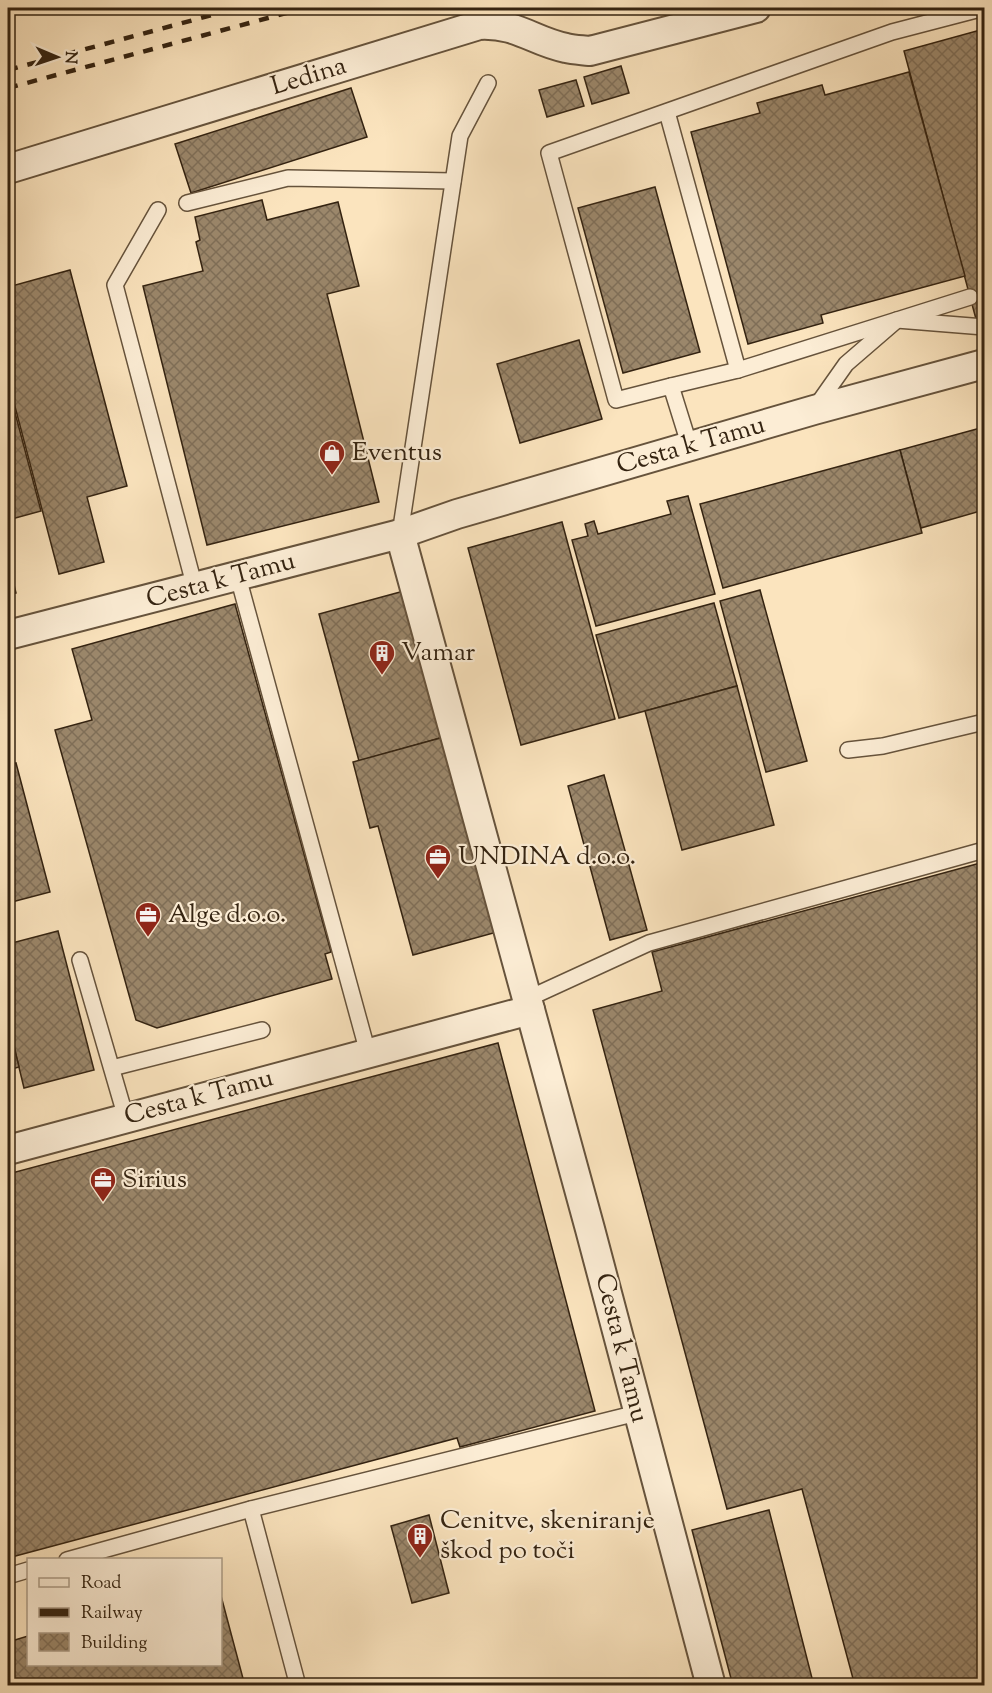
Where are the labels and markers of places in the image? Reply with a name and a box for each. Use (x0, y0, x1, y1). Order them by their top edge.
place label: Eventus (352, 435, 442, 472)
shop icon: Eventus (317, 438, 347, 476)
place label: Vamar (401, 635, 476, 672)
building icon: Vamar (367, 638, 397, 676)
place label: UNDINA d.o.o. (458, 839, 636, 876)
office icon: UNDINA d.o.o. (423, 842, 453, 880)
place label: Alge d.o.o. (168, 897, 286, 934)
office icon: Alge d.o.o. (133, 900, 163, 938)
place label: Sirius (122, 1162, 187, 1199)
office icon: Sirius (88, 1165, 118, 1203)
place label: Cenitve, skeniranje škod po toči (440, 1503, 655, 1570)
building icon: Cenitve, skeniranje škod po toči (405, 1521, 435, 1559)

